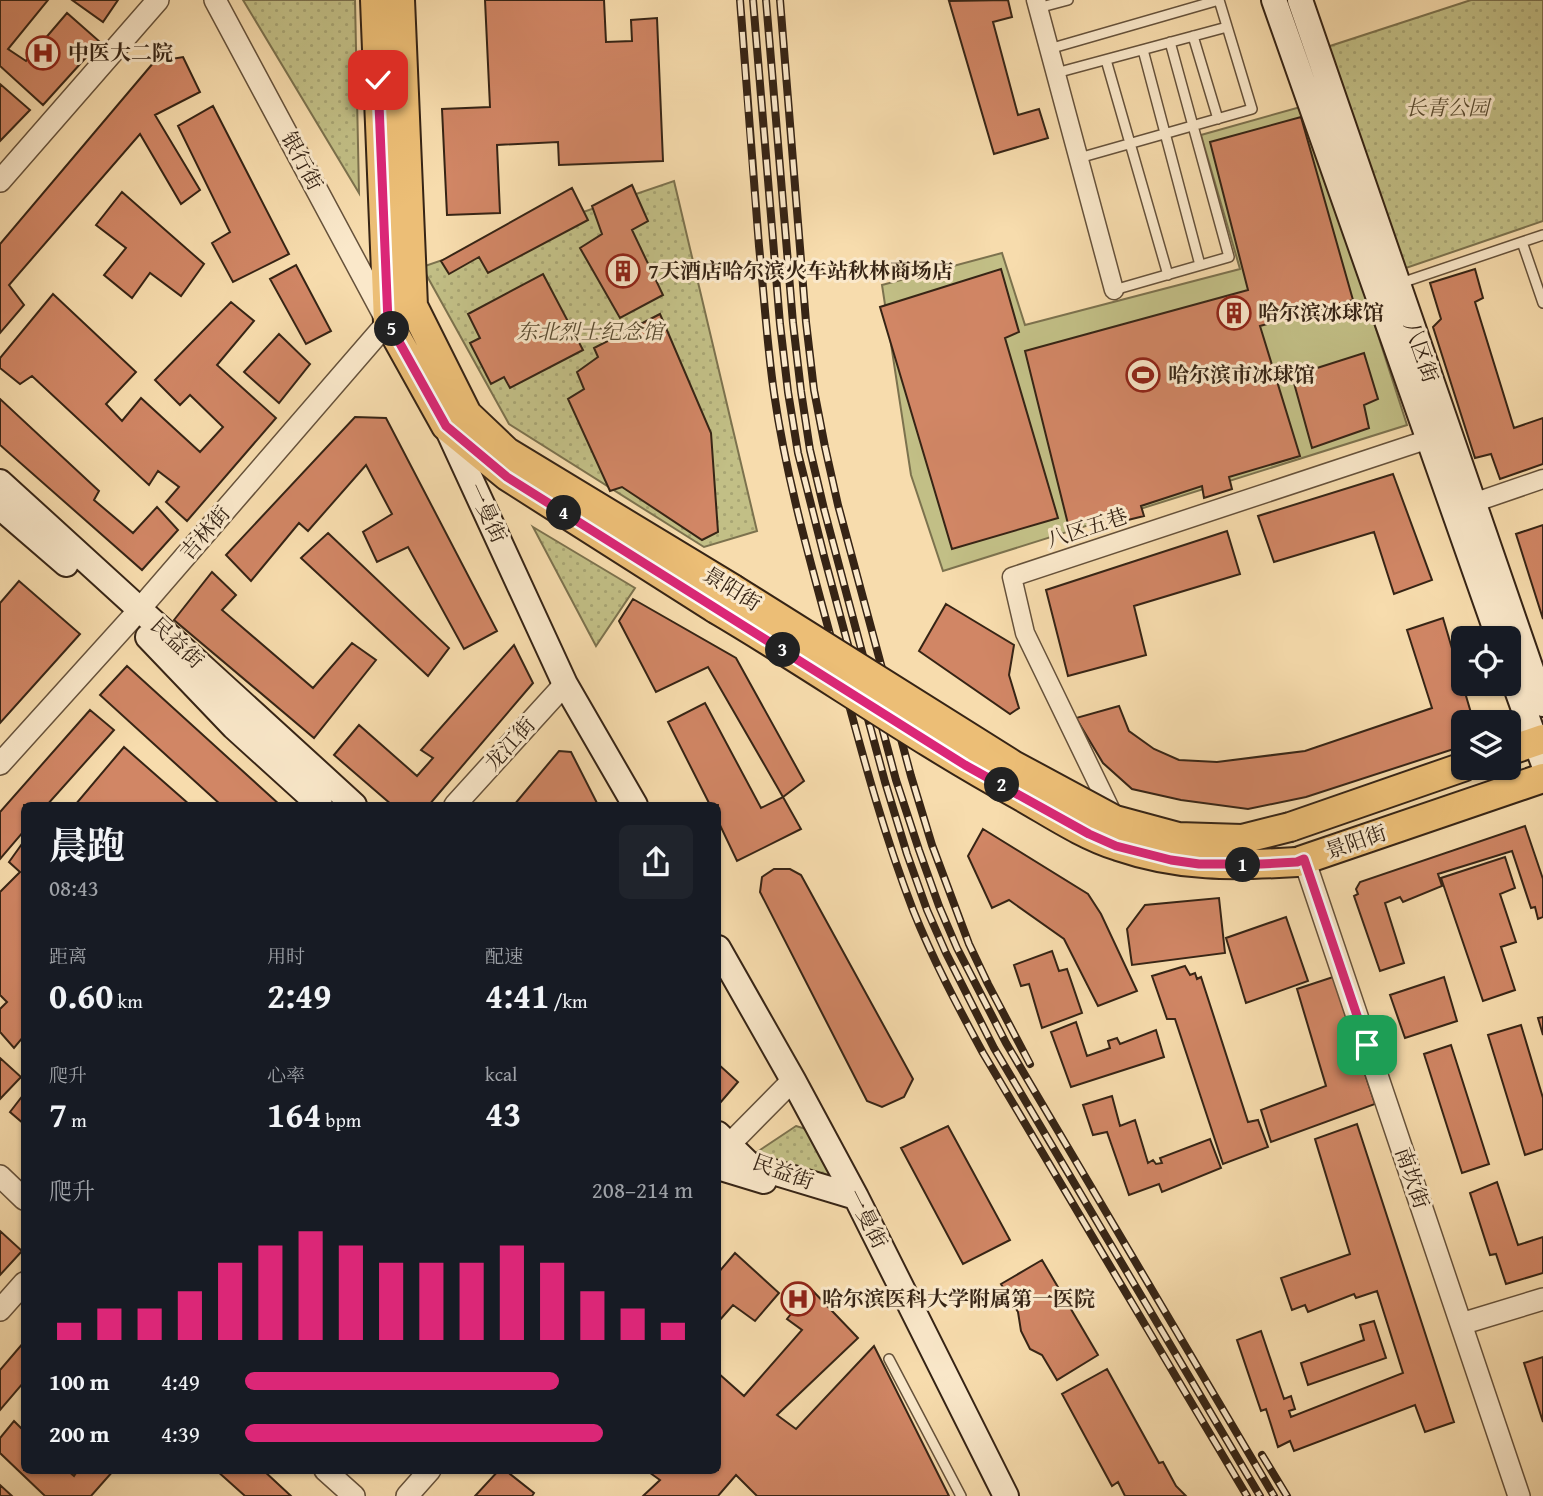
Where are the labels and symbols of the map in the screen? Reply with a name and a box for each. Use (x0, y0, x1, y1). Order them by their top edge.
hospital icon: 中医大二院 (24, 34, 62, 72)
place label: 中医大二院 (68, 37, 173, 68)
pin (348, 50, 408, 110)
park label: 长青公园 (1405, 92, 1492, 123)
street label: 银行街 (274, 126, 331, 196)
building icon: 7天酒店哈尔滨火车站秋林商场店 (604, 252, 642, 290)
place label: 7天酒店哈尔滨火车站秋林商场店 (648, 255, 953, 286)
building icon: 哈尔滨冰球馆 (1215, 294, 1253, 332)
place label: 哈尔滨冰球馆 (1258, 297, 1384, 328)
pin: 5 (374, 312, 410, 346)
park label: 东北烈士纪念馆 (517, 316, 666, 347)
street label: 八区街 (1397, 317, 1446, 387)
sports icon: 哈尔滨市冰球馆 (1124, 356, 1162, 394)
place label: 哈尔滨市冰球馆 (1168, 359, 1315, 390)
street label: 一曼街 (460, 478, 515, 548)
pin: 4 (546, 496, 582, 530)
street label: 吉林街 (172, 499, 237, 567)
street label: 八区五巷 (1042, 500, 1132, 555)
street label: 景阳街 (697, 559, 767, 618)
street label: 民益街 (144, 610, 211, 675)
pin: 3 (766, 632, 800, 668)
street label: 龙江街 (477, 710, 542, 777)
pin: 2 (984, 768, 1020, 802)
street label: 景阳街 (1321, 817, 1391, 866)
pin: 1 (1226, 848, 1260, 882)
pin (1337, 1015, 1397, 1075)
street label: 南坎街 (1388, 1143, 1437, 1213)
street label: 民益街 (748, 1146, 818, 1197)
street label: 一曼街 (839, 1184, 896, 1254)
hospital icon: 哈尔滨医科大学附属第一医院 (779, 1280, 817, 1318)
place label: 哈尔滨医科大学附属第一医院 (822, 1283, 1095, 1314)

